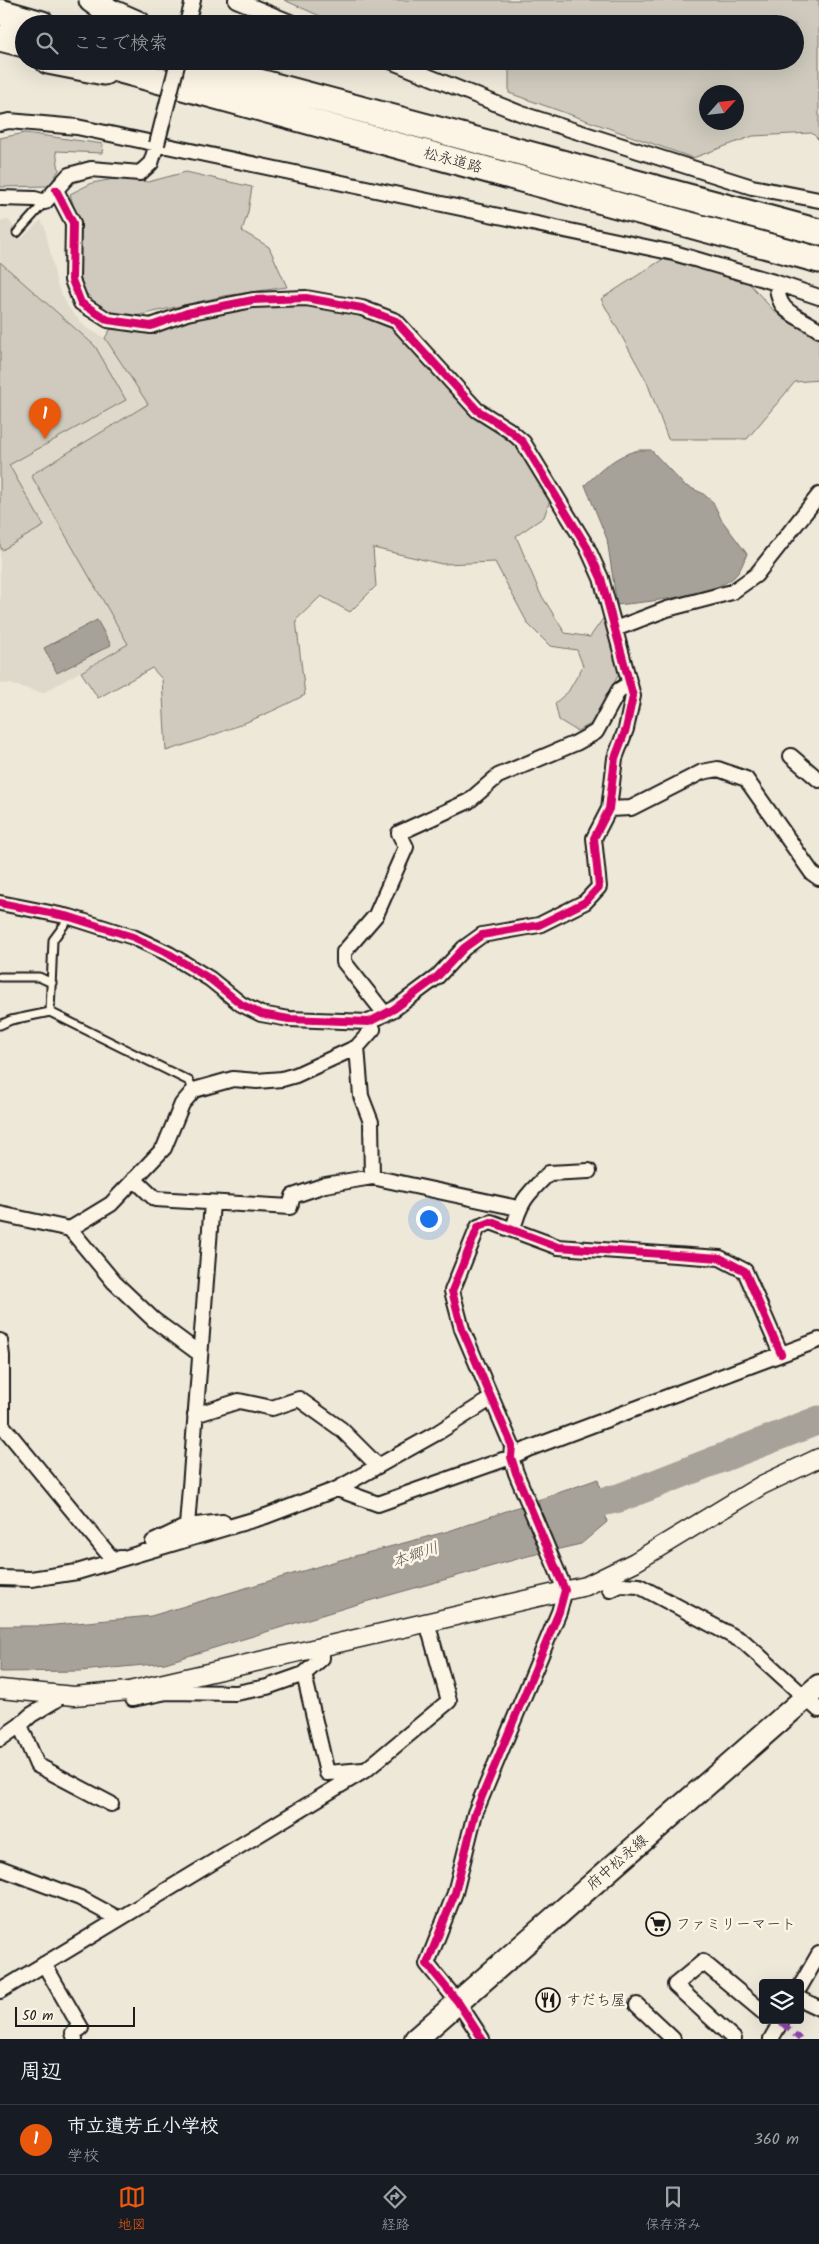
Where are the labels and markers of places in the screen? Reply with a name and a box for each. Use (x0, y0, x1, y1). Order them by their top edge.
pin: 1 (29, 398, 61, 439)
supermarket icon: ファミリーマート (645, 1911, 671, 1937)
place label: ファミリーマート (676, 1913, 796, 1937)
restaurant icon: すだち屋 (535, 1987, 561, 2013)
place label: すだち屋 (566, 1989, 626, 2013)

